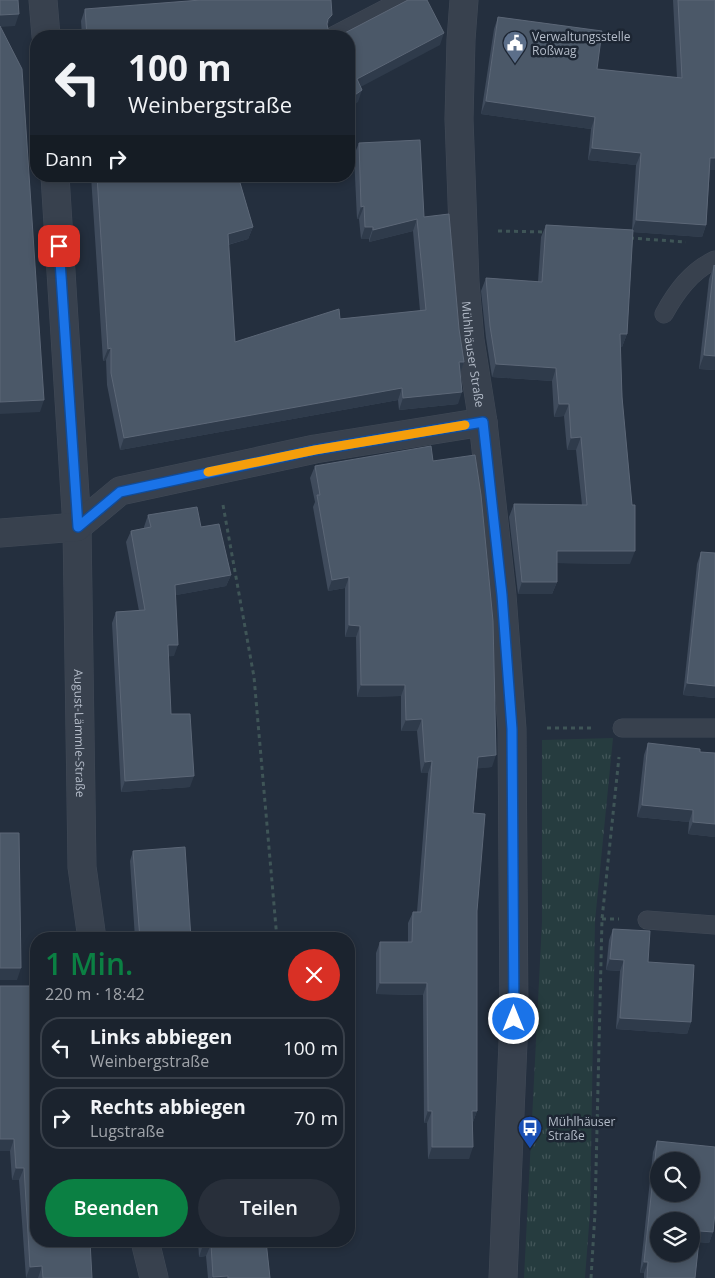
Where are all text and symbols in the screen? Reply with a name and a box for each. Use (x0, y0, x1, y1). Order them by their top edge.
place label: Verwaltungsstelle Roßwag (532, 28, 631, 59)
public building icon: Verwaltungsstelle Roßwag (502, 30, 528, 64)
text: 100 m (128, 44, 232, 91)
icon: left (45, 50, 110, 115)
text: Weinbergstraße (128, 89, 292, 119)
icon: right (103, 145, 131, 173)
text: Dann (45, 146, 93, 172)
pin (38, 225, 80, 267)
icon: arrive (45, 232, 73, 260)
street label: Mühlhäuser Straße (458, 300, 489, 409)
street label: August-Lämmle-Straße (71, 669, 89, 798)
text: 1 Min. (45, 943, 133, 984)
button: close (288, 949, 340, 1001)
text: 220 m · 18:42 (45, 983, 145, 1005)
position arrow (487, 992, 539, 1044)
text: Links abbiegen (90, 1024, 232, 1050)
icon: left (47, 1034, 75, 1062)
text: 100 m (283, 1035, 338, 1061)
text: Weinbergstraße (90, 1050, 209, 1072)
text: Rechts abbiegen (90, 1094, 246, 1120)
icon: right (47, 1104, 75, 1132)
text: 70 m (294, 1105, 338, 1131)
place label: Mühlhäuser Straße (548, 1113, 615, 1144)
bus stop icon: Mühlhäuser Straße (517, 1115, 543, 1149)
text: Lugstraße (90, 1120, 165, 1142)
map controls (650, 1152, 700, 1262)
button: search (650, 1152, 700, 1202)
button: Beenden (45, 1179, 188, 1237)
button: Teilen (198, 1179, 340, 1237)
button: layers (650, 1212, 700, 1262)

